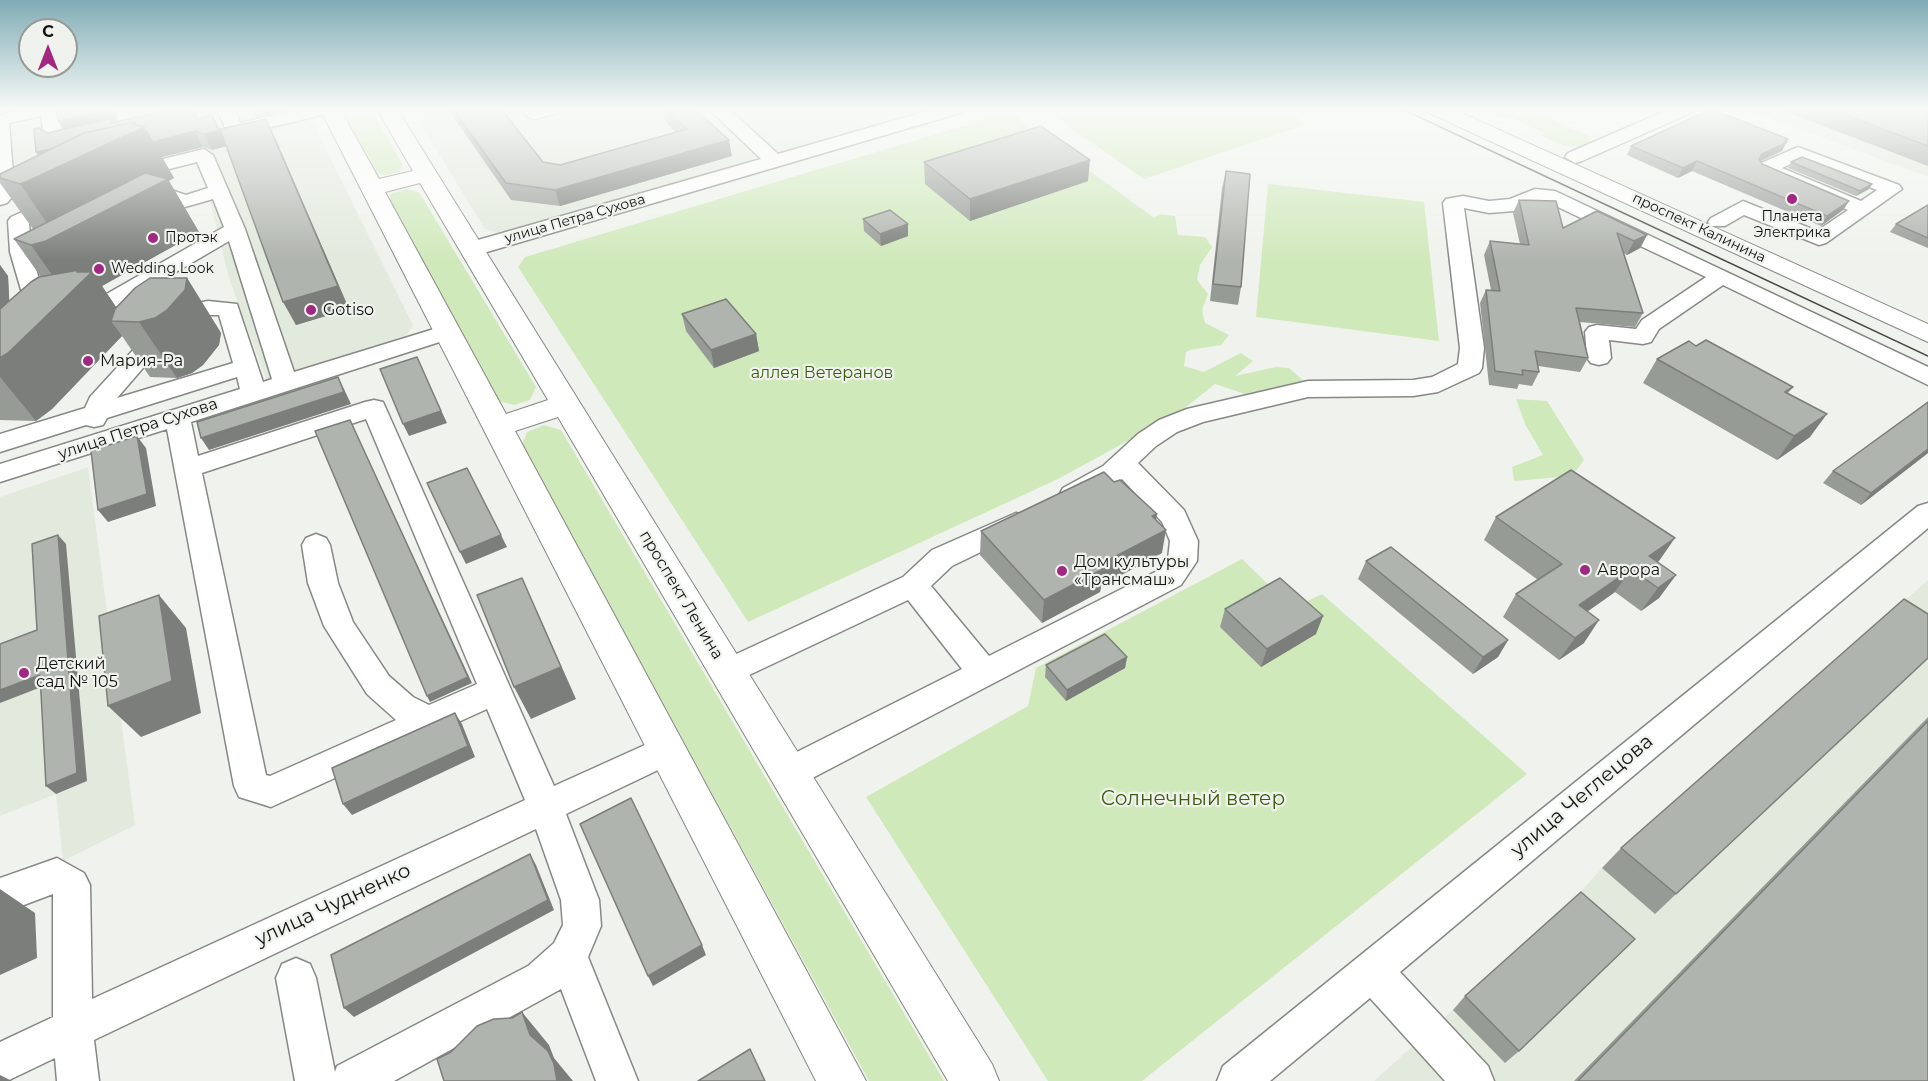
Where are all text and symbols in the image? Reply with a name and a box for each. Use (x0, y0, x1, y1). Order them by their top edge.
north arrow (18, 18, 78, 78)
text: С (42, 22, 54, 41)
street label: проспект Калинина (1630, 190, 1768, 266)
street label: улица Петра Сухова (503, 191, 647, 247)
marker: Планета Электрика (1785, 192, 1799, 206)
place label: Планета Электрика (1753, 209, 1831, 242)
place label: Протэк (165, 230, 218, 246)
marker: Протэк (146, 231, 160, 245)
place label: Wedding Look (111, 261, 214, 277)
marker: Wedding Look (92, 262, 106, 276)
place label: Gotiso (323, 300, 374, 320)
marker: Gotiso (304, 303, 318, 317)
place label: Мария-Ра (100, 351, 183, 371)
marker: Мария-Ра (81, 354, 95, 368)
park label: аллея Ветеранов (751, 363, 893, 383)
street label: улица Петра Сухова (56, 394, 220, 464)
street label: проспект Ленина (635, 527, 727, 663)
place label: Дом культуры «Трансмаш» (1074, 552, 1189, 590)
place label: Аврора (1597, 560, 1660, 580)
marker: Аврора (1578, 563, 1592, 577)
marker: Дом культуры «Трансмаш» (1055, 564, 1069, 578)
place label: Детский сад № 105 (36, 654, 118, 692)
marker: Детский сад № 105 (17, 666, 31, 680)
street label: улица Чеглецова (1506, 729, 1658, 863)
park label: Солнечный ветер (1101, 787, 1285, 811)
street label: улица Чудненко (251, 858, 415, 952)

